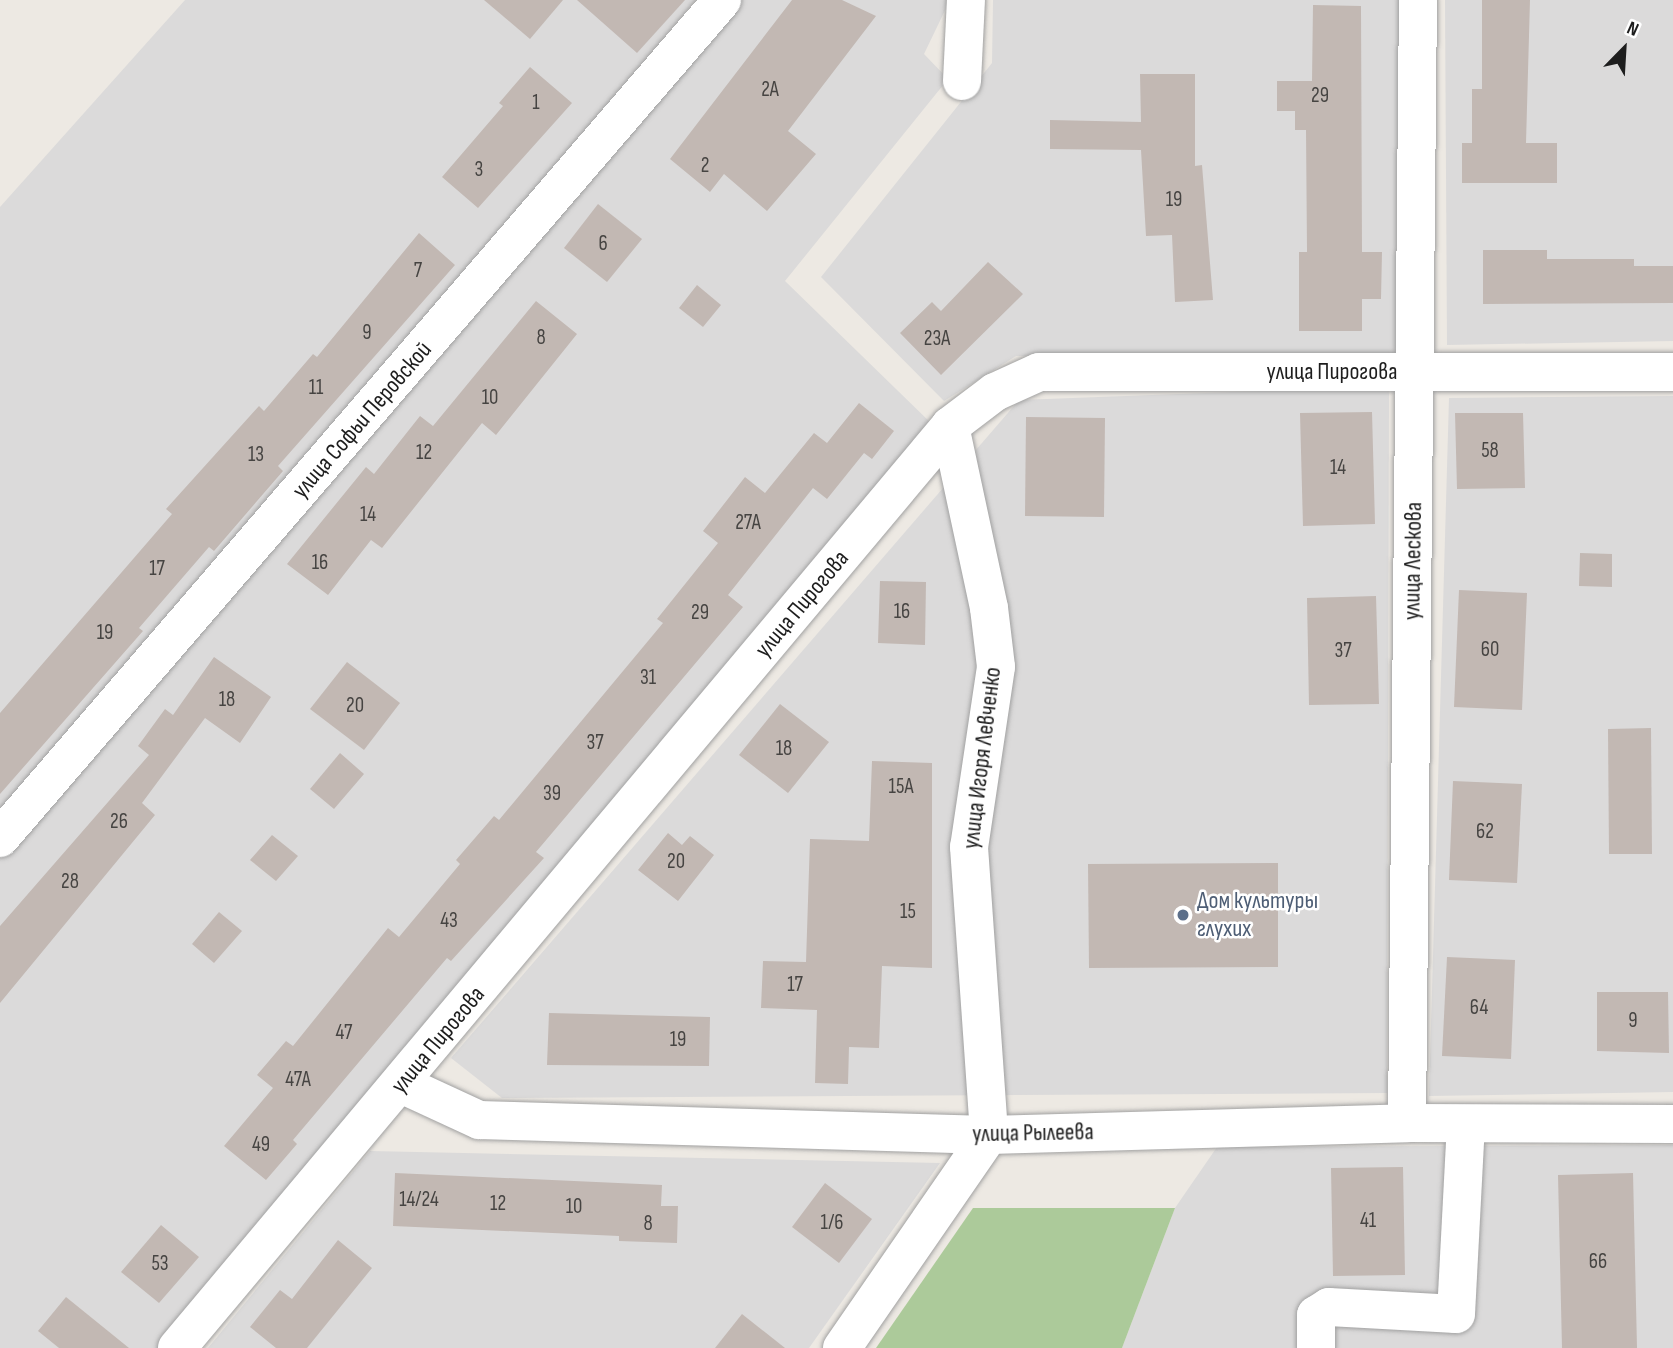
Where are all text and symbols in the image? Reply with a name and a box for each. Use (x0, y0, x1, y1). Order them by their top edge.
north arrow (1589, 14, 1659, 84)
text: N (1623, 17, 1642, 42)
house number: 2А (761, 77, 779, 103)
house number: 29 (1311, 83, 1329, 109)
house number: 1 (532, 90, 540, 116)
house number: 2 (701, 153, 709, 179)
house number: 3 (475, 157, 483, 183)
house number: 19 (1166, 187, 1182, 213)
house number: 6 (598, 231, 608, 257)
house number: 7 (414, 258, 422, 284)
house number: 9 (362, 320, 372, 346)
house number: 8 (536, 325, 546, 351)
house number: 23А (924, 326, 950, 352)
street label: улица Софьи Перовской (286, 336, 438, 504)
street label: улица Пирогова (1267, 358, 1397, 386)
house number: 11 (309, 375, 323, 401)
house number: 10 (482, 385, 498, 411)
house number: 58 (1481, 438, 1499, 464)
house number: 12 (416, 440, 432, 466)
house number: 13 (248, 442, 264, 468)
house number: 14 (1330, 455, 1346, 481)
house number: 14 (360, 502, 376, 528)
street label: улица Лескова (1398, 502, 1428, 620)
house number: 27А (735, 510, 761, 536)
street label: улица Пирогова (749, 545, 855, 663)
house number: 16 (312, 550, 328, 576)
house number: 17 (149, 556, 165, 582)
house number: 16 (894, 599, 910, 625)
house number: 29 (691, 600, 709, 626)
house number: 19 (97, 620, 113, 646)
house number: 60 (1481, 637, 1499, 663)
house number: 37 (1334, 638, 1352, 664)
house number: 31 (640, 665, 656, 691)
street label: улица Игоря Левченко (957, 665, 1007, 851)
house number: 18 (219, 687, 235, 713)
house number: 20 (346, 693, 364, 719)
house number: 37 (586, 730, 604, 756)
house number: 18 (776, 736, 792, 762)
house number: 15А (889, 774, 913, 800)
house number: 39 (543, 781, 561, 807)
house number: 26 (110, 809, 128, 835)
house number: 62 (1476, 819, 1494, 845)
house number: 20 (667, 849, 685, 875)
house number: 28 (61, 869, 79, 895)
place label: Дом культуры глухих (1197, 887, 1318, 943)
house number: 15 (900, 899, 916, 925)
marker: Дом культуры глухих (1175, 907, 1191, 923)
house number: 43 (440, 908, 458, 934)
house number: 17 (787, 972, 803, 998)
street label: улица Пирогова (385, 981, 491, 1099)
house number: 64 (1470, 995, 1488, 1021)
house number: 9 (1628, 1008, 1638, 1034)
house number: 47 (335, 1020, 353, 1046)
house number: 19 (670, 1027, 686, 1053)
house number: 47А (285, 1067, 311, 1093)
street label: улица Рылеева (972, 1118, 1094, 1148)
house number: 49 (252, 1132, 270, 1158)
house number: 14/24 (399, 1187, 439, 1213)
house number: 12 (490, 1191, 506, 1217)
house number: 10 (566, 1194, 582, 1220)
house number: 41 (1360, 1208, 1376, 1234)
house number: 1/6 (820, 1210, 844, 1236)
house number: 8 (643, 1211, 653, 1237)
house number: 66 (1589, 1249, 1607, 1275)
house number: 53 (151, 1251, 169, 1277)

